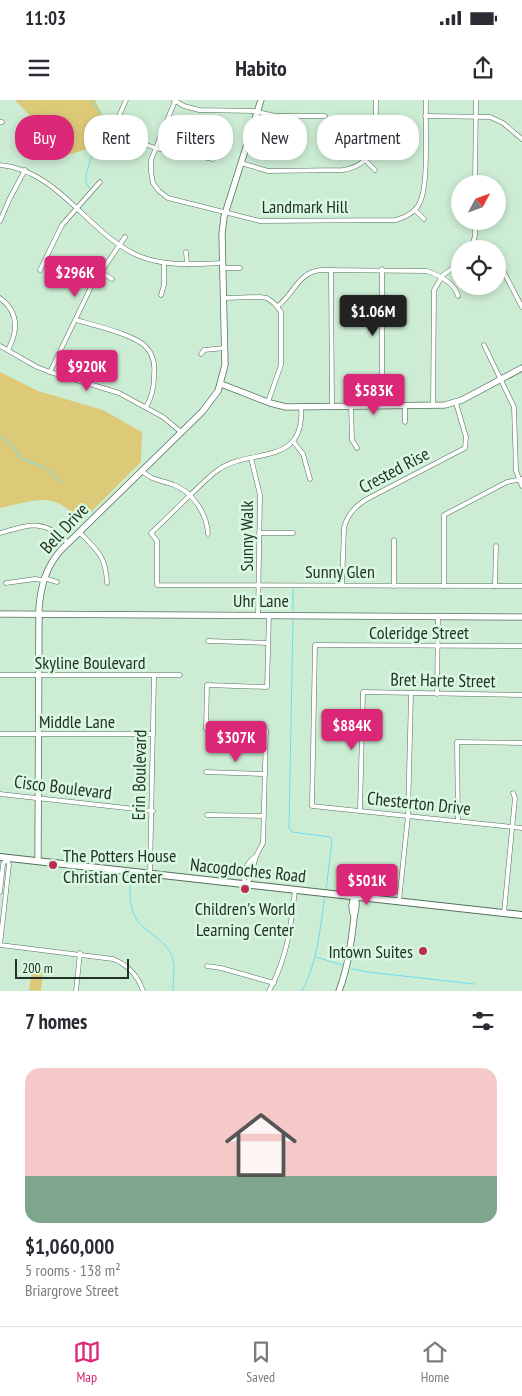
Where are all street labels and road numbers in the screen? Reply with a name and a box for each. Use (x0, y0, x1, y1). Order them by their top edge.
street label: Landmark Hill (262, 195, 349, 218)
street label: Crested Rise (355, 442, 433, 498)
street label: Bell Drive (35, 498, 93, 558)
street label: Sunny Walk (235, 501, 258, 571)
street label: Sunny Glen (305, 560, 375, 583)
street label: Uhr Lane (233, 589, 289, 612)
street label: Coleridge Street (369, 621, 469, 644)
street label: Skyline Boulevard (34, 651, 146, 674)
street label: Bret Harte Street (390, 668, 496, 692)
street label: Middle Lane (39, 710, 115, 733)
street label: Erin Boulevard (127, 730, 151, 820)
street label: Cisco Boulevard (13, 770, 113, 804)
street label: Chesterton Drive (366, 786, 472, 820)
street label: Nacogdoches Road (189, 852, 307, 888)

